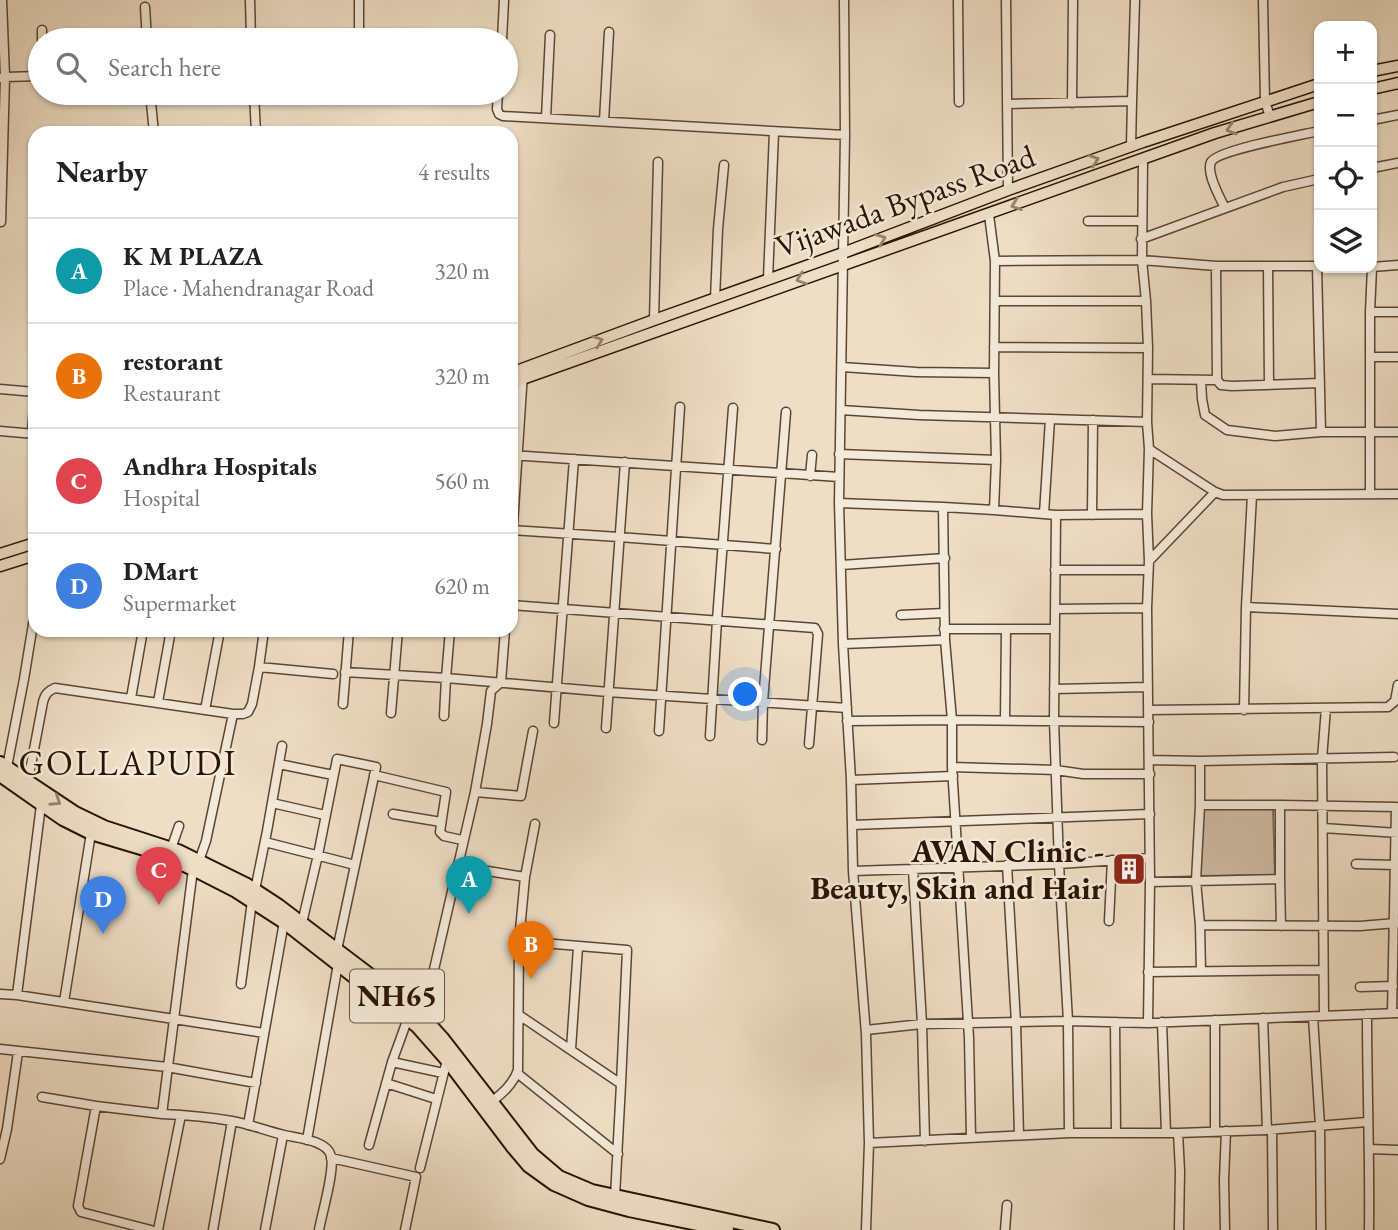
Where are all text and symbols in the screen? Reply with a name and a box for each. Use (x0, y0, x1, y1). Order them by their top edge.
map controls (1314, 21, 1377, 273)
button: + (1314, 21, 1377, 84)
search box (28, 28, 518, 105)
icon: search (52, 48, 90, 86)
text: Search here (108, 50, 221, 84)
button: − (1314, 84, 1377, 147)
one-way arrow (1225, 120, 1237, 135)
street label: Vijawada Bypass Road (769, 134, 1041, 267)
button: locate (1314, 147, 1377, 210)
text: Nearby (56, 152, 148, 191)
one-way arrow (1088, 154, 1100, 168)
text: 4 results (418, 157, 490, 187)
one-way arrow (1011, 197, 1023, 211)
button: layers (1314, 210, 1377, 273)
one-way arrow (874, 233, 887, 247)
text: K M PLAZA (123, 239, 263, 273)
text: A (71, 256, 87, 286)
text: 320 m (434, 256, 490, 286)
one-way arrow (796, 271, 808, 285)
text: Place · Mahendranagar Road (123, 273, 374, 303)
one-way arrow (591, 335, 603, 349)
text: restorant (123, 344, 223, 378)
text: B (72, 361, 86, 391)
text: 320 m (434, 361, 490, 391)
text: Restaurant (123, 378, 221, 408)
text: Andhra Hospitals (123, 449, 317, 483)
text: C (71, 466, 87, 496)
text: 560 m (434, 466, 490, 496)
text: Hospital (123, 483, 200, 513)
text: DMart (123, 554, 198, 588)
text: D (70, 571, 88, 601)
text: 620 m (434, 571, 490, 601)
text: Supermarket (123, 588, 236, 618)
your location (728, 677, 762, 711)
district label: GOLLAPUDI (19, 740, 237, 785)
one-way arrow (49, 793, 62, 806)
place label: AVAN Clinic - Beauty, Skin and Hair (810, 830, 1105, 909)
pin: C (136, 847, 182, 905)
building icon: AVAN Clinic - Beauty, Skin and Hair (1110, 850, 1148, 888)
pin: A (446, 856, 492, 914)
pin: D (80, 876, 126, 934)
pin: B (508, 921, 554, 979)
road number: NH65 (350, 970, 444, 1022)

